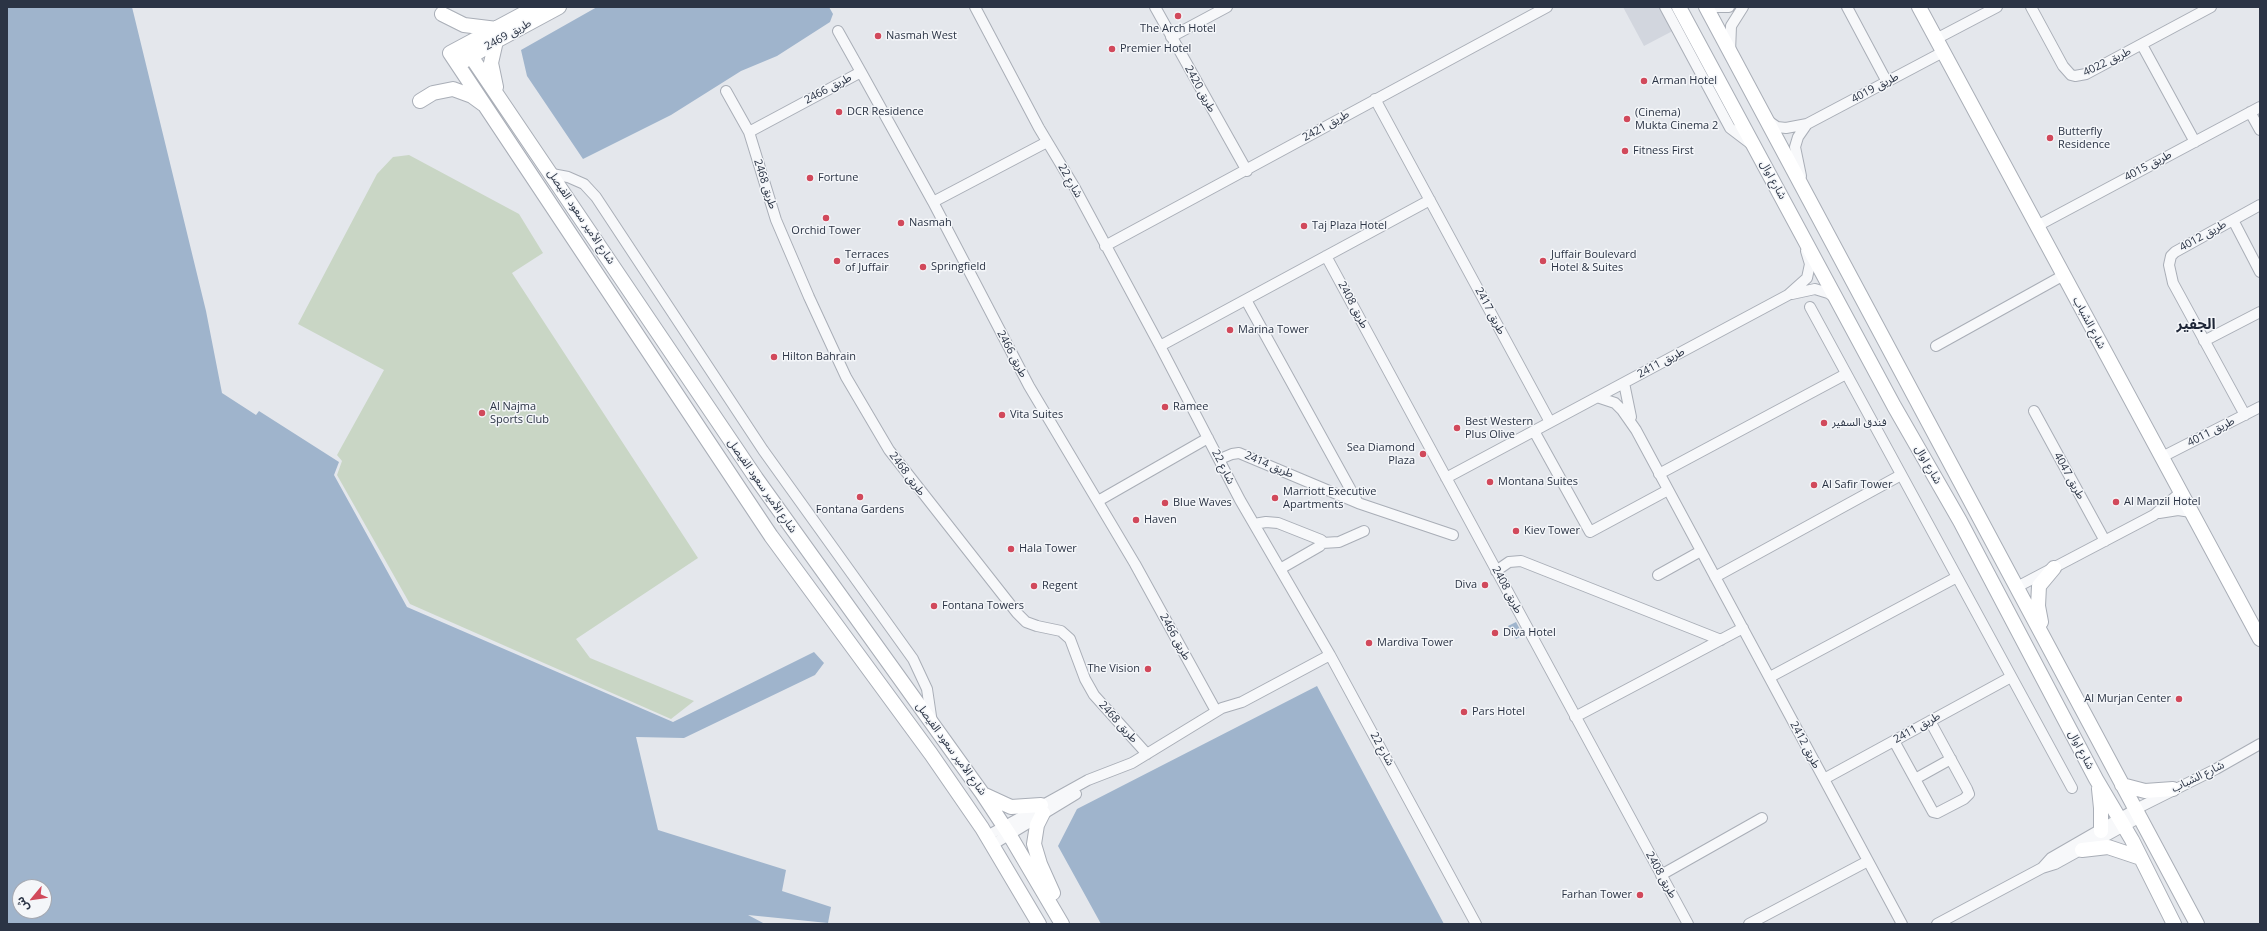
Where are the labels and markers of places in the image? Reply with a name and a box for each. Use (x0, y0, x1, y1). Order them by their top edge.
marker: The Arch Hotel (1173, 11, 1183, 21)
place label: The Arch Hotel (1140, 22, 1216, 36)
place label: Nasmah West (886, 29, 957, 43)
marker: Nasmah West (873, 31, 883, 41)
place label: Premier Hotel (1120, 42, 1191, 56)
marker: Premier Hotel (1107, 44, 1117, 54)
place label: Arman Hotel (1652, 74, 1717, 88)
marker: Arman Hotel (1639, 76, 1649, 86)
place label: DCR Residence (847, 105, 924, 119)
place label: (Cinema) Mukta Cinema 2 (1635, 106, 1718, 132)
marker: DCR Residence (834, 107, 844, 117)
marker: (Cinema) Mukta Cinema 2 (1622, 114, 1632, 124)
place label: Butterfly Residence (2058, 125, 2110, 151)
marker: Butterfly Residence (2045, 133, 2055, 143)
place label: Fitness First (1633, 144, 1694, 158)
marker: Fitness First (1620, 146, 1630, 156)
place label: Fortune (818, 171, 858, 185)
marker: Fortune (805, 173, 815, 183)
marker: Orchid Tower (821, 213, 831, 223)
place label: Nasmah (909, 216, 952, 230)
marker: Nasmah (896, 218, 906, 228)
place label: Taj Plaza Hotel (1312, 219, 1387, 233)
marker: Taj Plaza Hotel (1299, 221, 1309, 231)
place label: Orchid Tower (791, 224, 861, 238)
place label: Terraces of Juffair (845, 248, 889, 274)
place label: Juffair Boulevard Hotel & Suites (1551, 248, 1637, 274)
marker: Terraces of Juffair (832, 256, 842, 266)
marker: Juffair Boulevard Hotel & Suites (1538, 256, 1548, 266)
place label: Springfield (931, 260, 986, 274)
marker: Springfield (918, 262, 928, 272)
place label: Marina Tower (1238, 323, 1309, 337)
marker: Marina Tower (1225, 325, 1235, 335)
place label: Hilton Bahrain (782, 350, 856, 364)
marker: Hilton Bahrain (769, 352, 779, 362)
place label: Al Najma Sports Club (490, 400, 549, 426)
place label: Ramee (1173, 400, 1208, 414)
marker: Ramee (1160, 402, 1170, 412)
marker: Al Najma Sports Club (477, 408, 487, 418)
place label: Vita Suites (1010, 408, 1063, 422)
marker: Vita Suites (997, 410, 1007, 420)
place label: Best Western Plus Olive (1465, 415, 1533, 441)
place label: فندق السفير (1832, 416, 1887, 430)
marker: فندق السفير (1819, 418, 1829, 428)
marker: Best Western Plus Olive (1452, 423, 1462, 433)
place label: Sea Diamond Plaza (1347, 441, 1415, 467)
marker: Sea Diamond Plaza (1418, 449, 1428, 459)
place label: Montana Suites (1498, 475, 1578, 489)
marker: Montana Suites (1485, 477, 1495, 487)
place label: Al Safir Tower (1822, 478, 1892, 492)
marker: Al Safir Tower (1809, 480, 1819, 490)
place label: Marriott Executive Apartments (1283, 485, 1377, 511)
marker: Fontana Gardens (855, 492, 865, 502)
marker: Marriott Executive Apartments (1270, 493, 1280, 503)
place label: Al Manzil Hotel (2124, 495, 2201, 509)
place label: Blue Waves (1173, 496, 1232, 510)
marker: Al Manzil Hotel (2111, 497, 2121, 507)
marker: Blue Waves (1160, 498, 1170, 508)
place label: Fontana Gardens (816, 503, 904, 517)
place label: Haven (1144, 513, 1177, 527)
marker: Haven (1131, 515, 1141, 525)
place label: Kiev Tower (1524, 524, 1580, 538)
marker: Kiev Tower (1511, 526, 1521, 536)
place label: Hala Tower (1019, 542, 1077, 556)
marker: Hala Tower (1006, 544, 1016, 554)
place label: Diva (1455, 578, 1477, 592)
place label: Regent (1042, 579, 1078, 593)
marker: Diva (1480, 580, 1490, 590)
marker: Regent (1029, 581, 1039, 591)
place label: Fontana Towers (942, 599, 1024, 613)
marker: Fontana Towers (929, 601, 939, 611)
place label: Diva Hotel (1503, 626, 1556, 640)
marker: Diva Hotel (1490, 628, 1500, 638)
place label: Mardiva Tower (1377, 636, 1453, 650)
marker: Mardiva Tower (1364, 638, 1374, 648)
place label: The Vision (1087, 662, 1140, 676)
marker: The Vision (1143, 664, 1153, 674)
place label: Al Murjan Center (2084, 692, 2171, 706)
marker: Al Murjan Center (2174, 694, 2184, 704)
place label: Pars Hotel (1472, 705, 1525, 719)
marker: Pars Hotel (1459, 707, 1469, 717)
place label: Farhan Tower (1561, 888, 1632, 902)
marker: Farhan Tower (1635, 890, 1645, 900)

